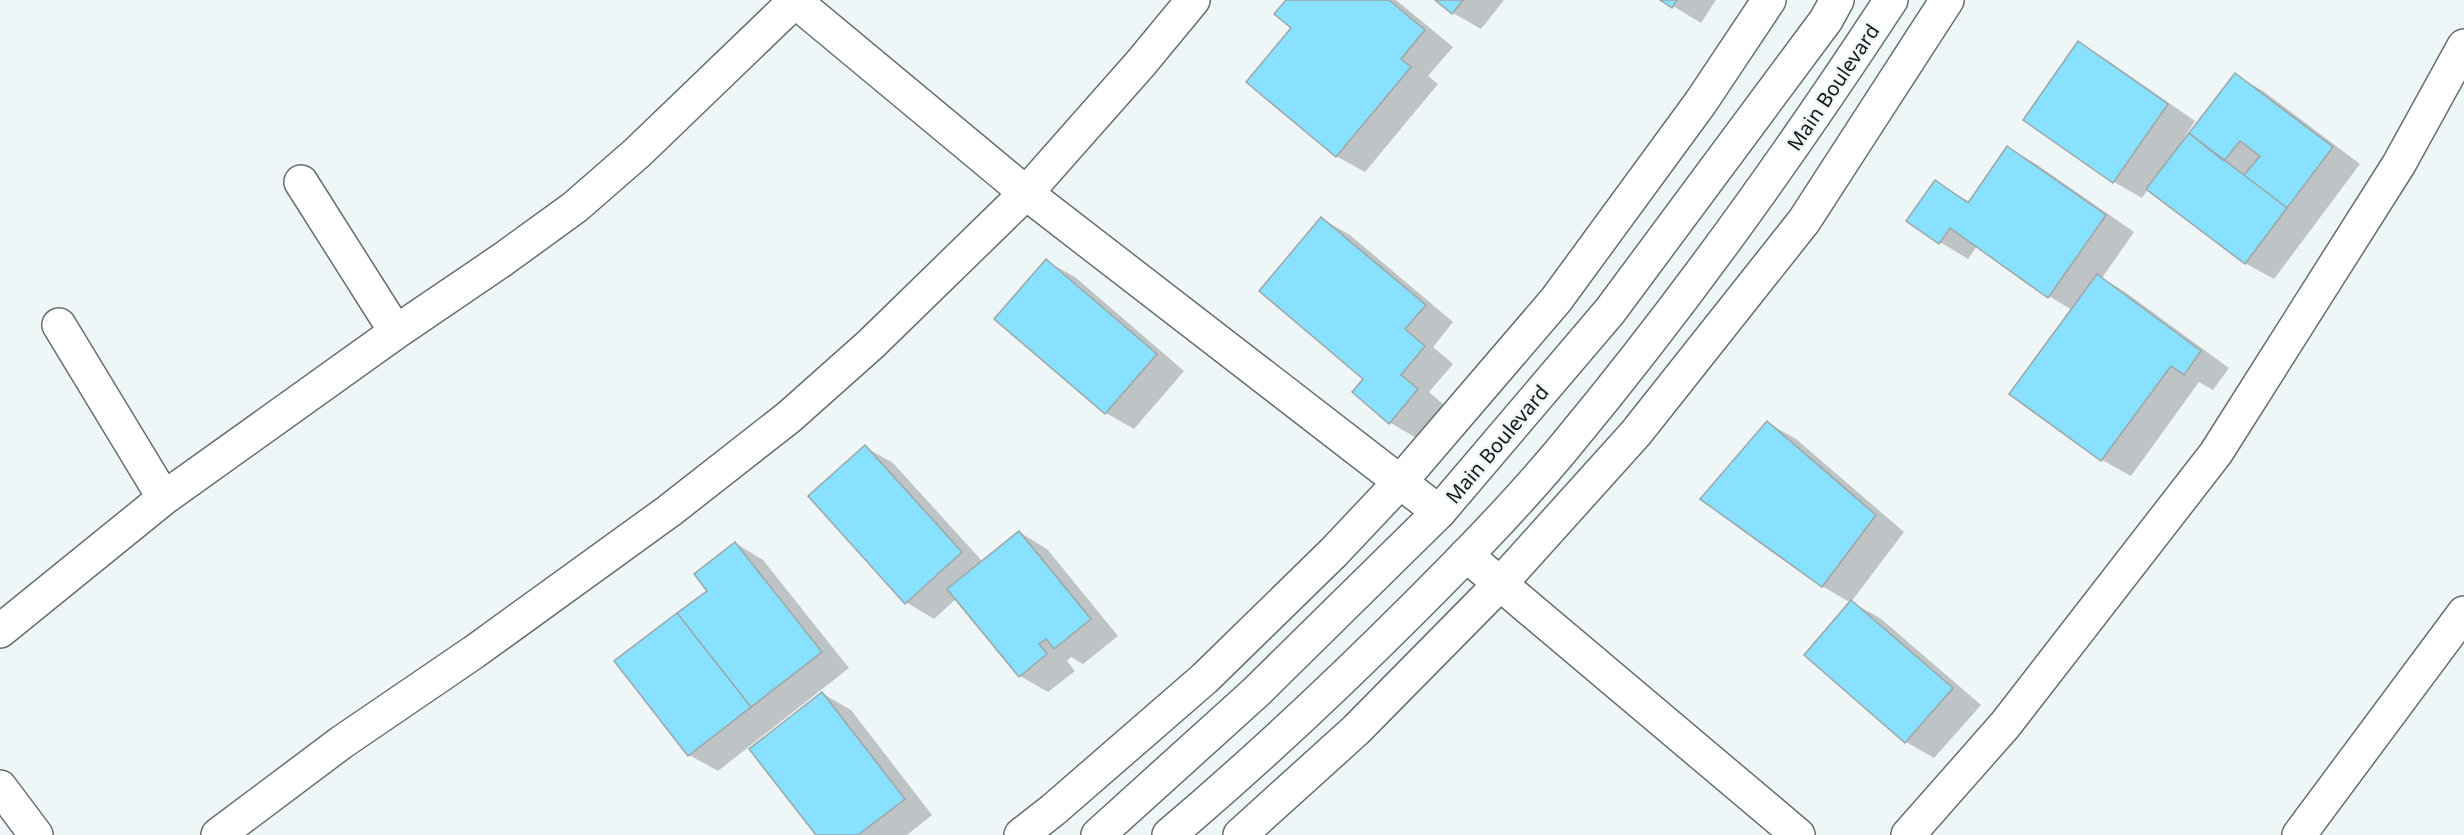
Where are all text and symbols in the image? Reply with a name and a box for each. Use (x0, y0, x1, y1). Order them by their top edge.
street label: Main Boulevard (1781, 18, 1885, 156)
street label: Main Boulevard (1439, 379, 1555, 509)

